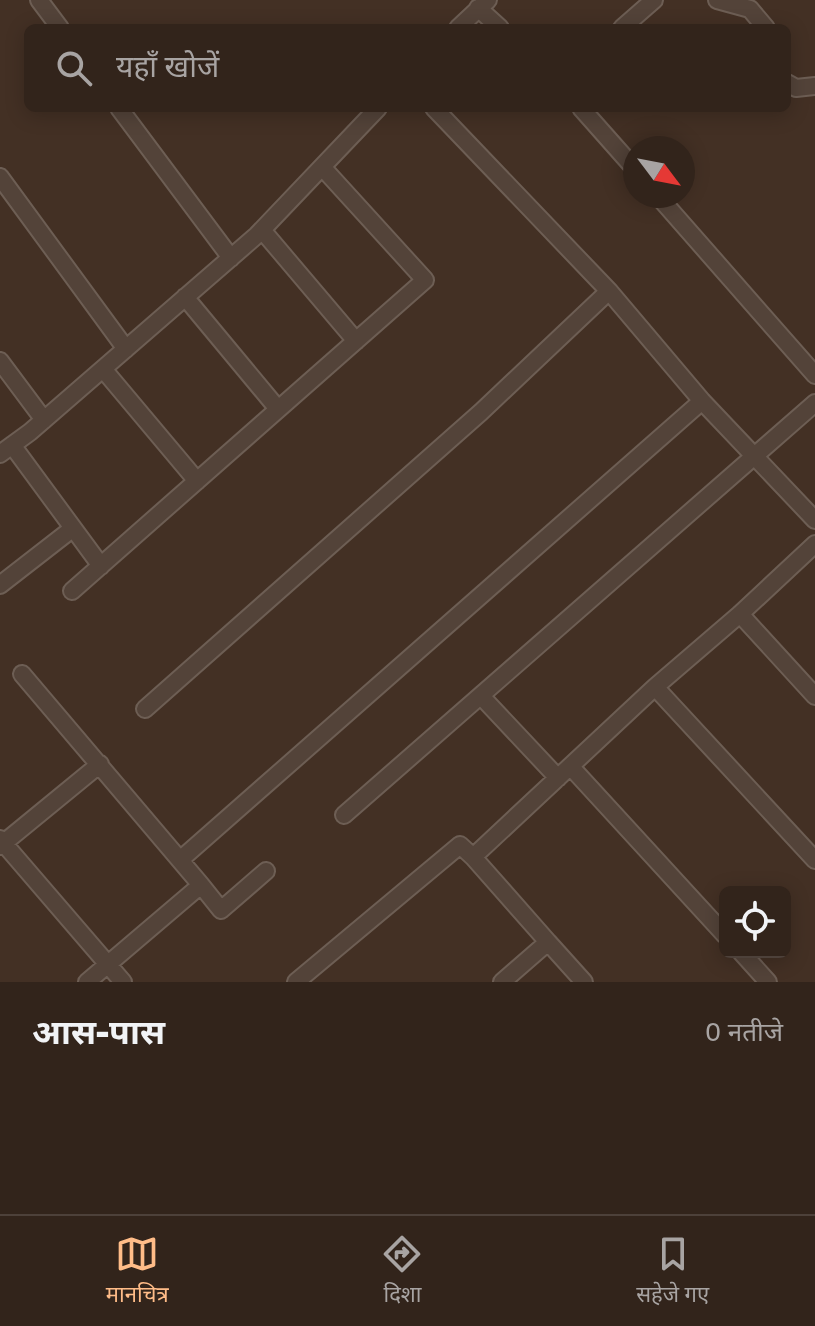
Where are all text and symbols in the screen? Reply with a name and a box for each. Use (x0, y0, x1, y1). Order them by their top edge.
search box (24, 24, 791, 112)
icon: search (52, 46, 96, 90)
text: यहाँ खोजें (116, 48, 219, 84)
north arrow (623, 136, 695, 208)
map controls (719, 886, 791, 958)
button: locate (719, 886, 791, 958)
text: आस-पास (32, 1011, 165, 1051)
text: 0 नतीजे (705, 1016, 783, 1047)
tab: मानचित्र (106, 1232, 169, 1311)
tab: दिशा (380, 1232, 424, 1311)
tab: सहेजे गए (636, 1232, 709, 1311)

